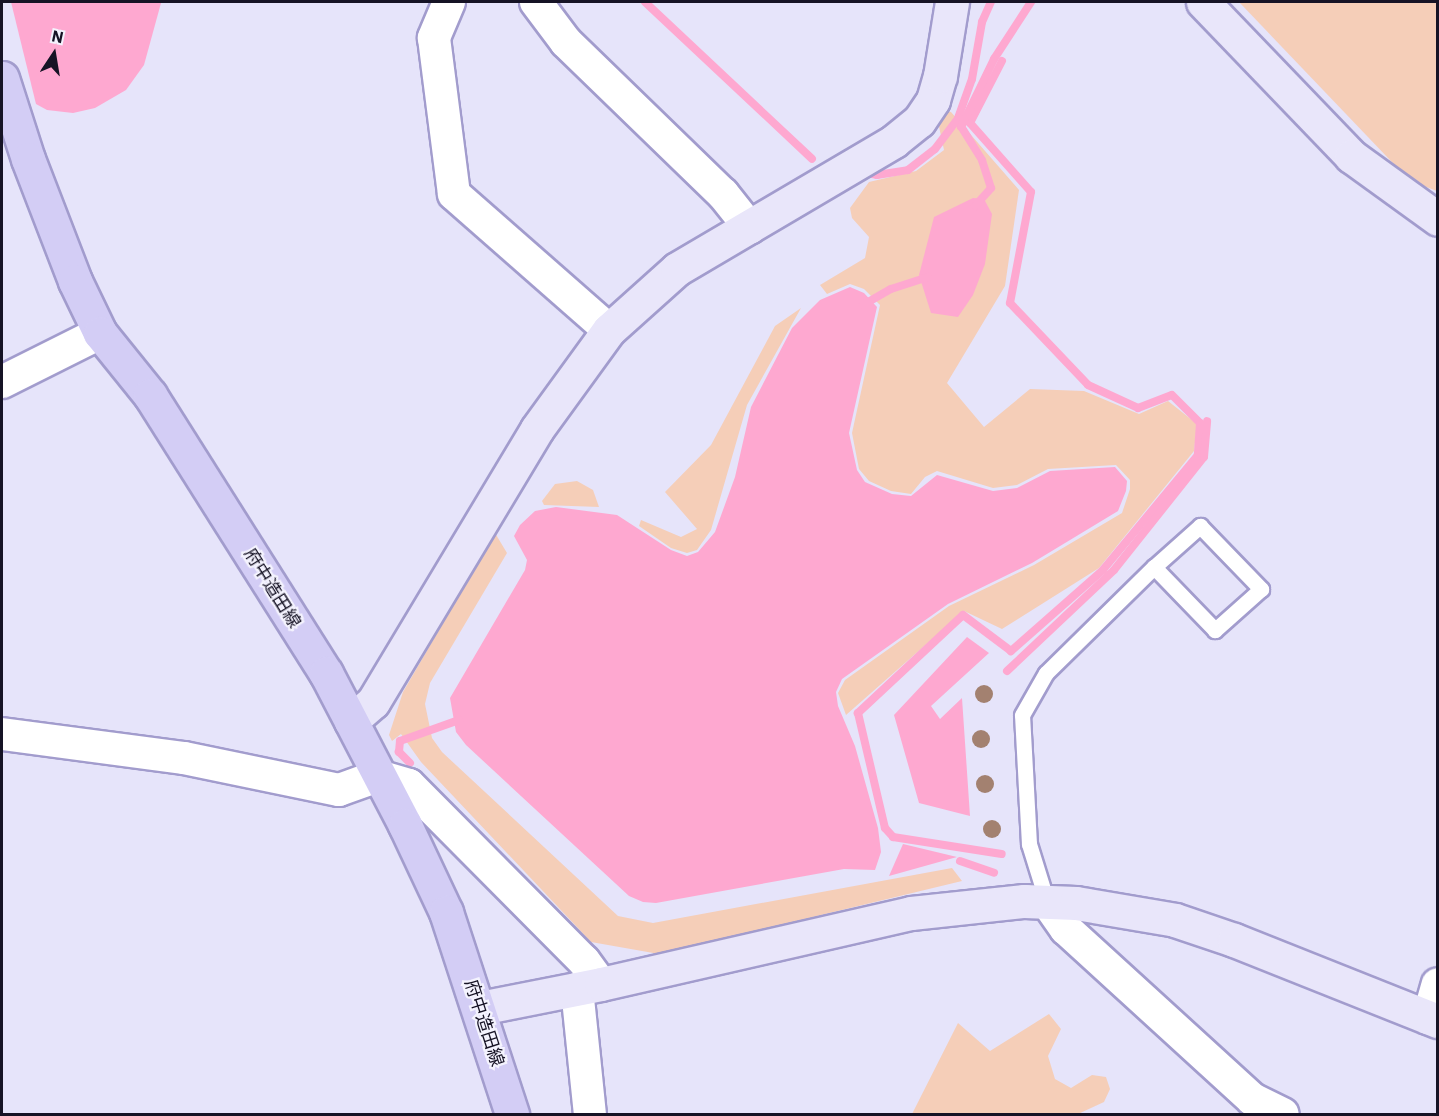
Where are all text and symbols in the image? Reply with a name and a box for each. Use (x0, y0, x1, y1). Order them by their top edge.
north arrow (24, 24, 84, 84)
text: N (50, 25, 65, 47)
street label: 府中造田線 (239, 544, 305, 632)
street label: 府中造田線 (460, 977, 508, 1069)

